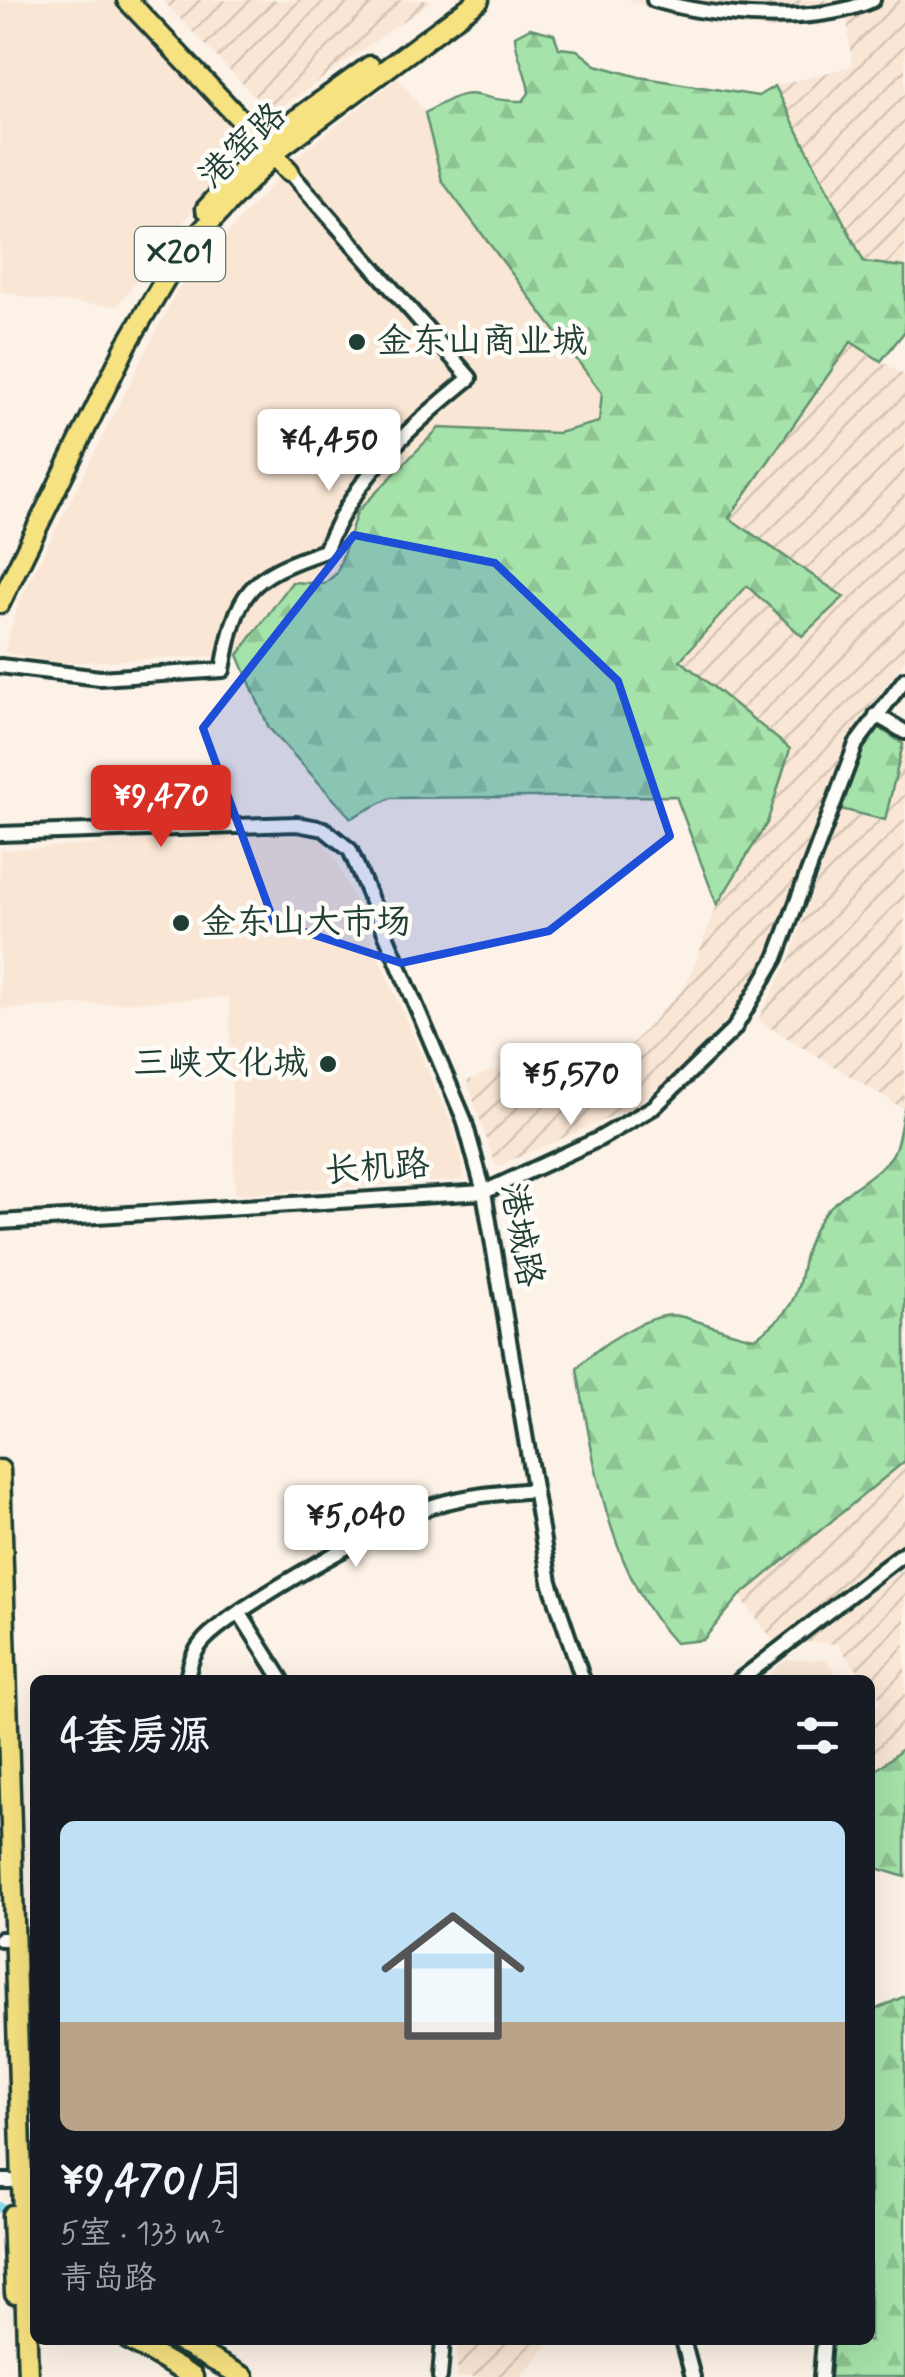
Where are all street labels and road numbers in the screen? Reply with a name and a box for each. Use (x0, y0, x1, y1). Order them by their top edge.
street label: 港窑路 (189, 93, 297, 199)
road number: X201 (135, 227, 225, 281)
street label: 长机路 (323, 1141, 431, 1195)
street label: 港城路 (489, 1179, 553, 1291)

